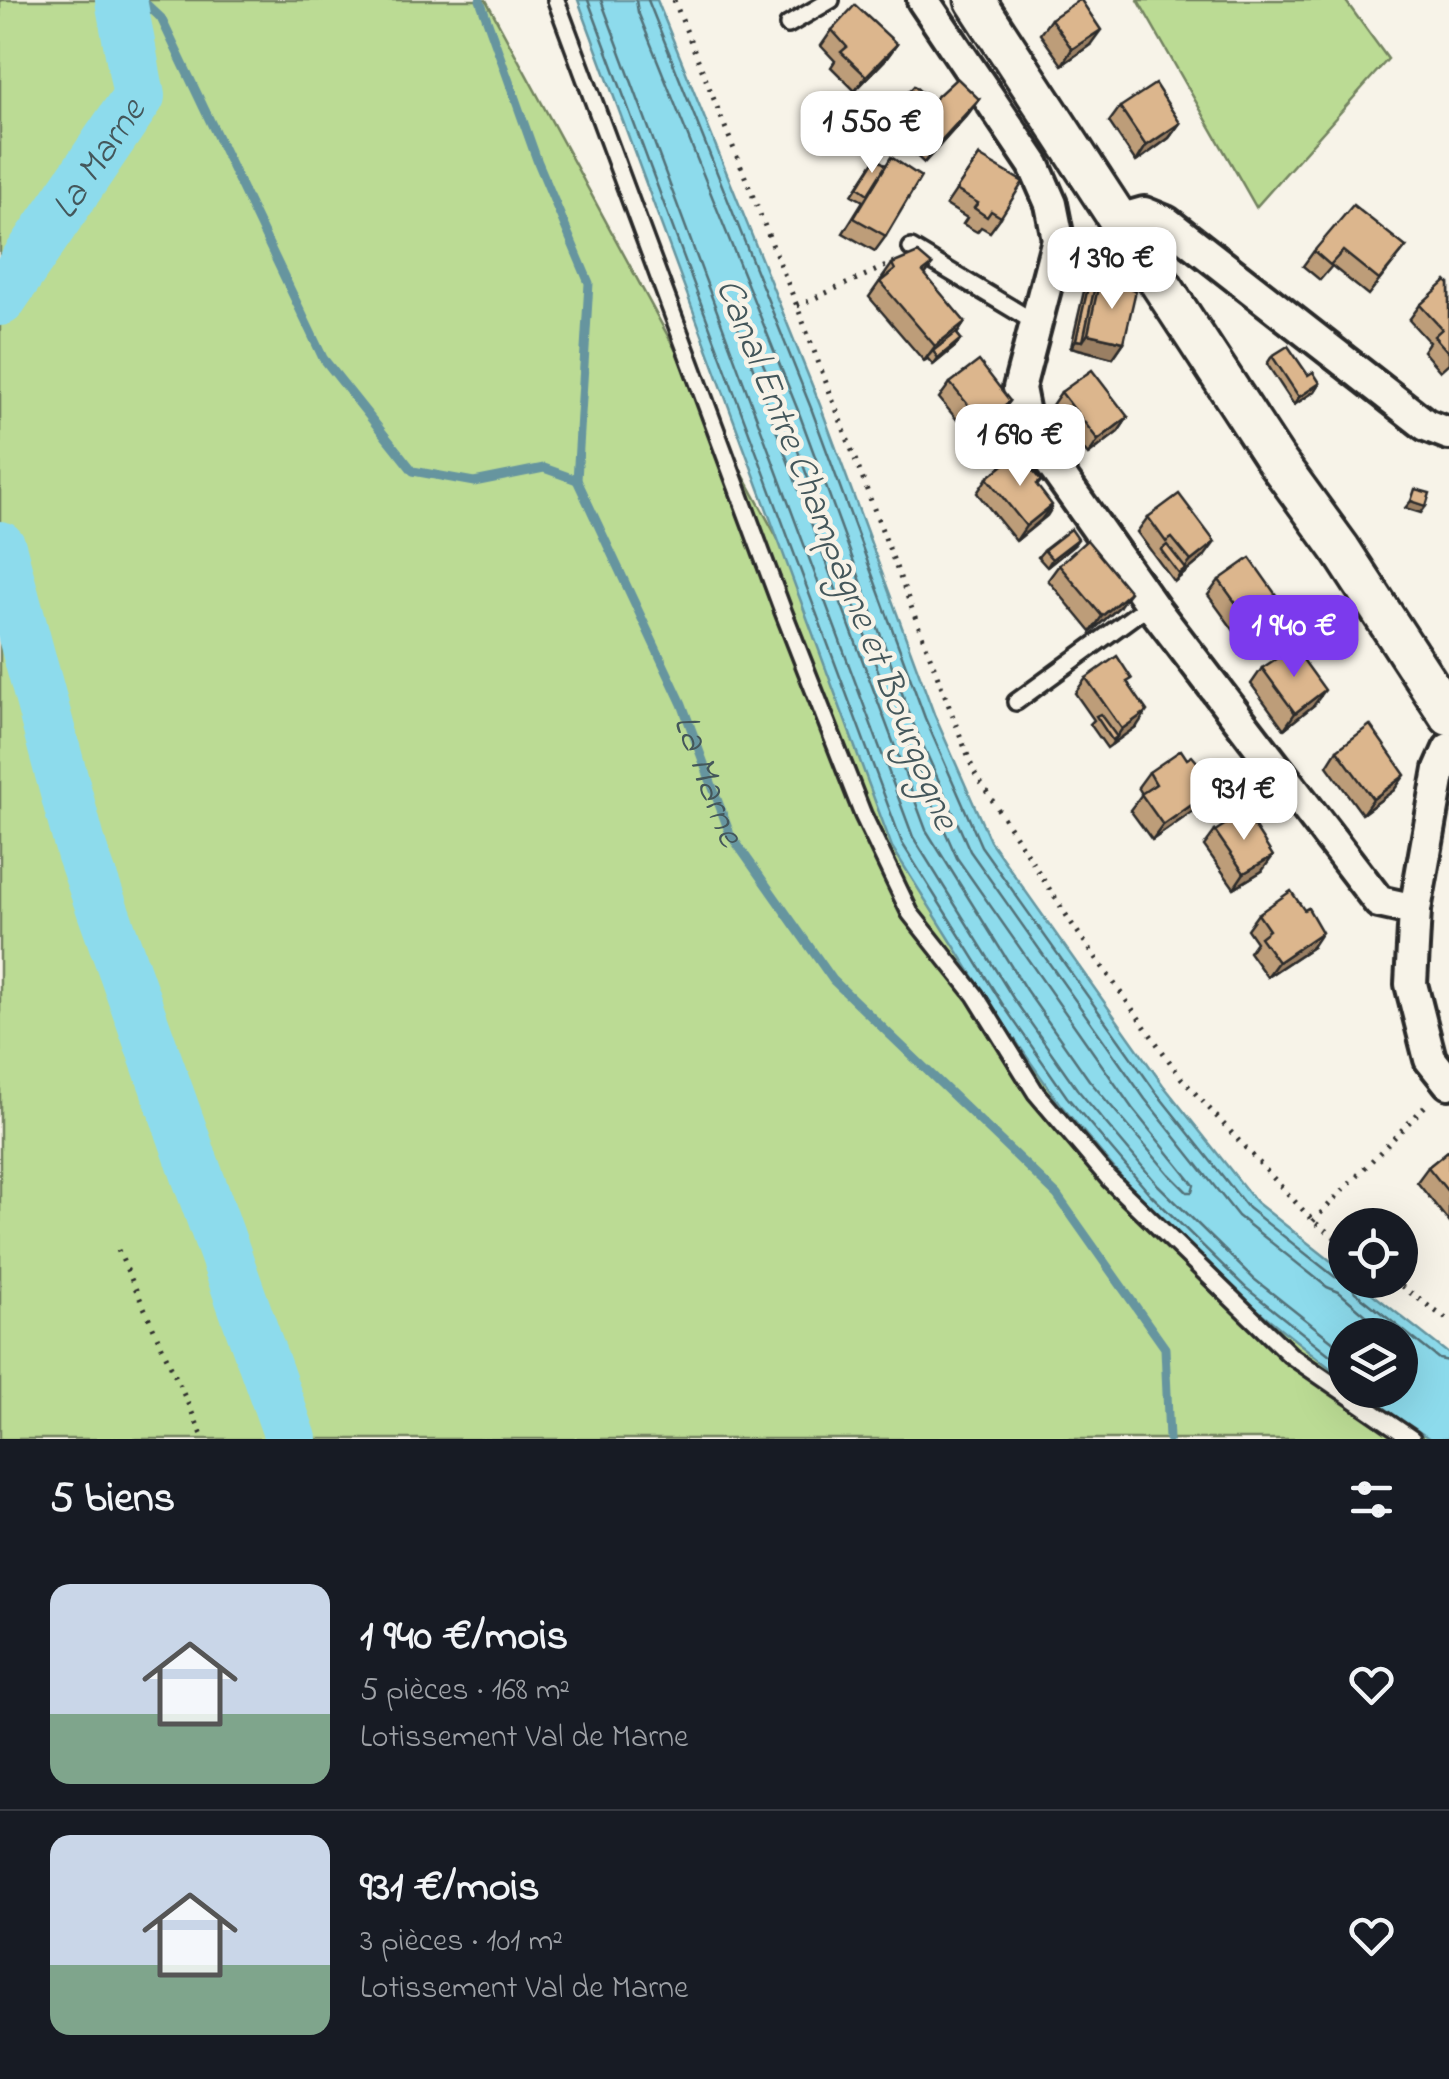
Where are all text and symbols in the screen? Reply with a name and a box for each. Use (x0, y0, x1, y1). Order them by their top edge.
water label: La Marne (39, 87, 162, 232)
pin: 1 550 € (780, 91, 964, 176)
text: 1 550 € (823, 100, 921, 147)
pin: 1 390 € (1020, 227, 1204, 312)
text: 1 390 € (1069, 236, 1155, 283)
water label: Canal Entre Champagne et Bourgogne (699, 271, 972, 840)
pin: 1 690 € (928, 404, 1112, 489)
text: 1 690 € (977, 413, 1063, 460)
pin: 1 940 € (1202, 595, 1386, 680)
text: 1 940 € (1251, 604, 1337, 651)
water label: La Marne (656, 707, 756, 861)
pin: 931 € (1174, 758, 1314, 843)
text: 931 € (1212, 767, 1276, 814)
map controls (1328, 1208, 1418, 1408)
button: locate (1328, 1208, 1418, 1298)
button: layers (1328, 1318, 1418, 1408)
text: 5 biens (50, 1469, 175, 1530)
icon: filters (1344, 1472, 1399, 1527)
text: 1 940 €/mois (360, 1607, 568, 1668)
icon: home (130, 1624, 250, 1744)
icon: heart (1344, 1657, 1399, 1712)
text: 5 pièces · 168 m² (360, 1668, 570, 1715)
text: Lotissement Val de Marne (360, 1715, 688, 1762)
text: 931 €/mois (360, 1858, 540, 1919)
icon: home (130, 1875, 250, 1995)
icon: heart (1344, 1908, 1399, 1963)
text: 3 pièces · 101 m² (360, 1919, 563, 1966)
text: Lotissement Val de Marne (360, 1966, 688, 2013)

